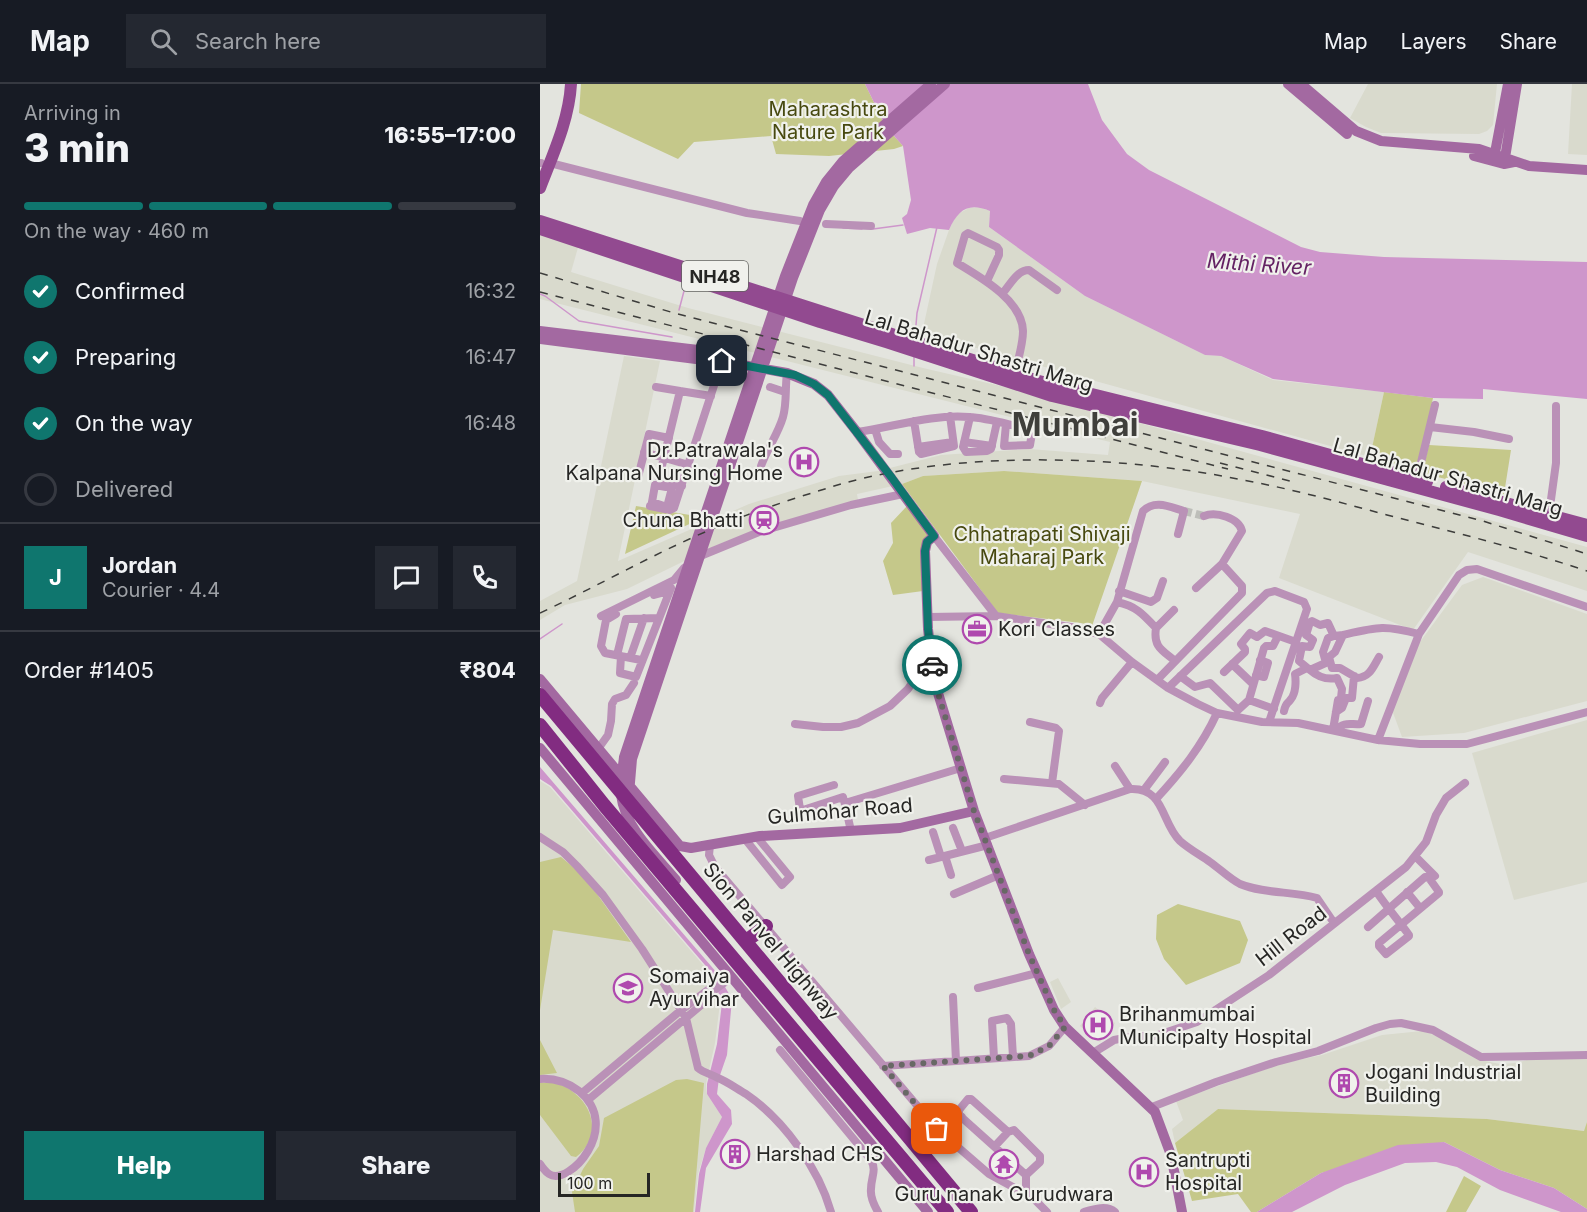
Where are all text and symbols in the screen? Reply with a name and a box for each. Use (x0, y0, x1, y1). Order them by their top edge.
search box (126, 14, 546, 68)
text: Map (30, 24, 90, 58)
icon: search (147, 25, 180, 58)
text: Search here (195, 28, 321, 54)
text: Map (1324, 29, 1368, 54)
text: Layers (1401, 29, 1467, 54)
text: Share (1500, 29, 1557, 54)
park label: Maharashtra Nature Park (769, 97, 887, 144)
text: Arriving in (24, 101, 121, 125)
text: 16:55–17:00 (384, 122, 516, 148)
text: 3 min (24, 124, 130, 171)
text: On the way · 460 m (24, 219, 209, 243)
water label: Mithi River (1206, 248, 1313, 280)
road number: NH48 (682, 261, 748, 291)
icon: check (24, 275, 57, 308)
text: Confirmed (75, 278, 185, 304)
text: 16:32 (465, 279, 516, 303)
street label: Lal Bahadur Shastri Marg (862, 305, 1096, 397)
pin (696, 335, 747, 386)
icon: check (24, 341, 57, 374)
text: Preparing (75, 344, 176, 370)
icon: home (705, 344, 738, 377)
text: 16:47 (465, 345, 516, 369)
district label: Mumbai (1012, 405, 1138, 444)
icon: check (24, 407, 57, 440)
text: On the way (75, 410, 193, 436)
text: 16:48 (464, 411, 516, 435)
street label: Lal Bahadur Shastri Marg (1330, 433, 1566, 521)
place label: Dr.Patrawala's Kalpana Nursing Home (566, 438, 783, 485)
hospital icon: Dr.Patrawala's Kalpana Nursing Home (788, 446, 820, 478)
text: Delivered (75, 476, 173, 502)
station icon: Chuna Bhatti (748, 504, 780, 536)
place label: Chuna Bhatti (622, 508, 743, 532)
park label: Chhatrapati Shivaji Maharaj Park (953, 522, 1131, 569)
button: chat (375, 546, 438, 609)
button: phone (453, 546, 516, 609)
text: Jordan (102, 552, 177, 578)
text: J (49, 564, 62, 590)
text: Courier · 4.4 (102, 578, 220, 602)
office icon: Kori Classes (961, 613, 993, 645)
place label: Kori Classes (998, 617, 1115, 641)
courier (902, 635, 962, 695)
icon: car (916, 649, 949, 682)
text: Order #1405 (24, 657, 154, 683)
text: ₹804 (459, 657, 516, 683)
street label: Gulmohar Road (766, 793, 914, 829)
street label: Sion Panvel Highway (698, 857, 844, 1025)
street label: Hill Road (1251, 901, 1331, 971)
place label: Somaiya Ayurvihar (649, 964, 739, 1011)
school or university icon: Somaiya Ayurvihar (612, 972, 644, 1004)
place label: Brihanmumbai Municipalty Hospital (1119, 1002, 1312, 1049)
hospital icon: Brihanmumbai Municipalty Hospital (1082, 1009, 1114, 1041)
place label: Jogani Industrial Building (1365, 1060, 1521, 1107)
building icon: Jogani Industrial Building (1328, 1067, 1360, 1099)
pin (911, 1103, 962, 1154)
icon: bag (920, 1112, 953, 1145)
button: Help (24, 1131, 264, 1200)
button: Share (276, 1131, 516, 1200)
building icon: Harshad CHS (719, 1138, 751, 1170)
place label: Harshad CHS (756, 1142, 883, 1166)
temple icon: Guru nanak Gurudwara (988, 1148, 1020, 1180)
place label: Santrupti Hospital (1165, 1148, 1250, 1195)
hospital icon: Santrupti Hospital (1128, 1156, 1160, 1188)
scale bar (558, 1170, 650, 1198)
text: 100 m (567, 1173, 612, 1193)
place label: Guru nanak Gurudwara (894, 1182, 1114, 1206)

